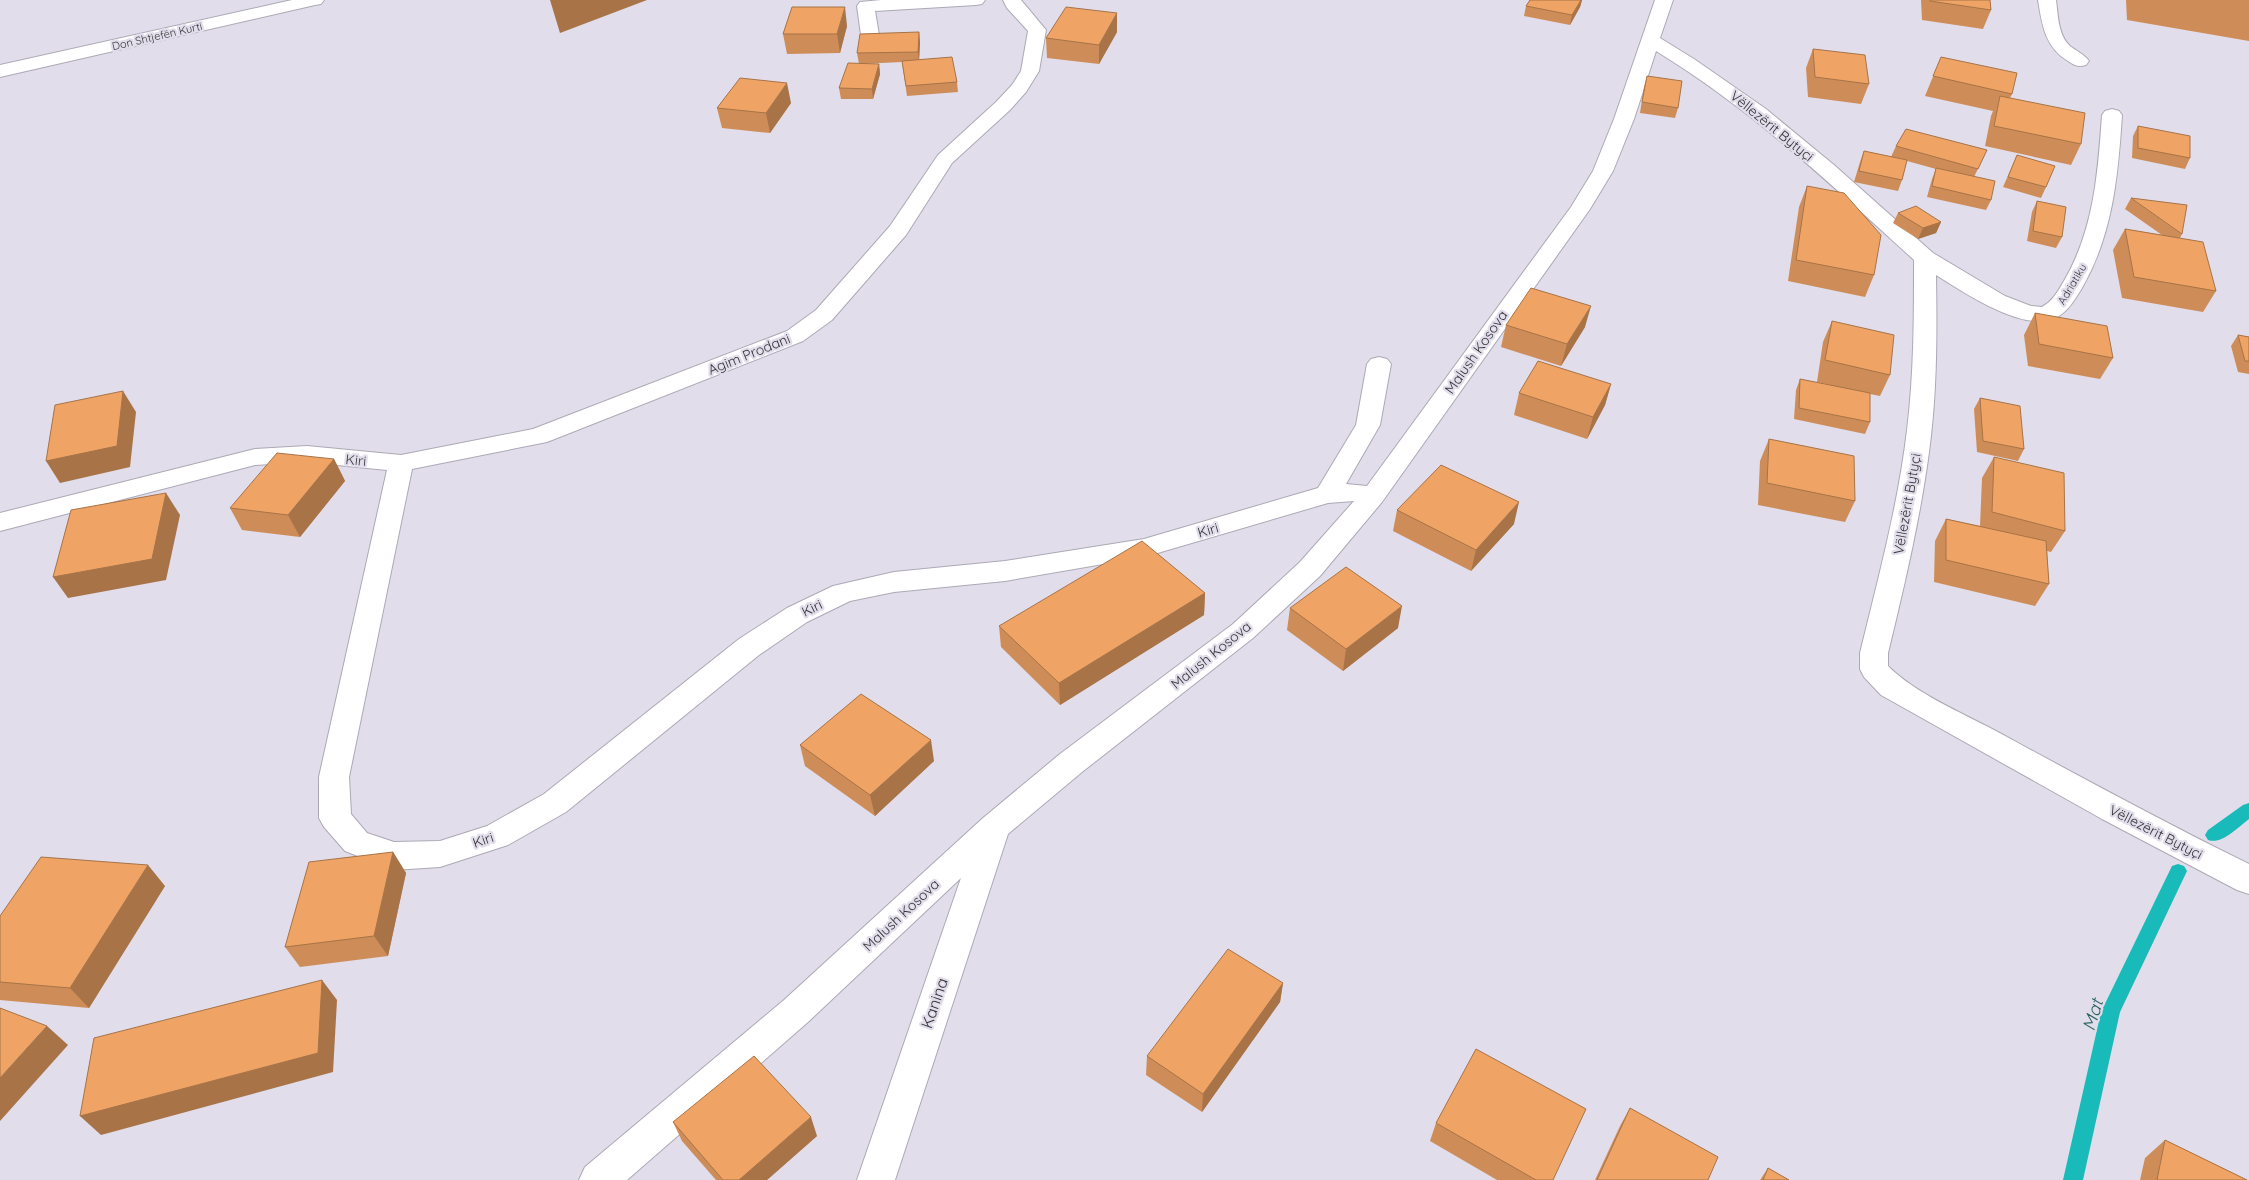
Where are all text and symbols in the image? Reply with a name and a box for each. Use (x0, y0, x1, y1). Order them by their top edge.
street label: Don Shtjefën Kurti (110, 19, 204, 53)
street label: Vëllezërit Bytyçi (1726, 87, 1818, 165)
street label: Adriatiku (2054, 261, 2090, 307)
street label: Malush Kosova (1441, 307, 1511, 397)
street label: Agim Prodani (705, 329, 793, 379)
street label: Kiri (345, 450, 367, 470)
street label: Vëllezërit Bytyçi (1889, 452, 1925, 556)
street label: Kiri (1196, 518, 1220, 542)
street label: Kiri (799, 595, 825, 621)
street label: Malush Kosova (1167, 617, 1255, 693)
street label: Vëllezërit Bytyçi (2106, 801, 2206, 863)
street label: Kiri (470, 828, 496, 852)
street label: Malush Kosova (859, 875, 943, 955)
street label: Kanina (916, 975, 952, 1031)
water label: Mat (2077, 994, 2109, 1033)

